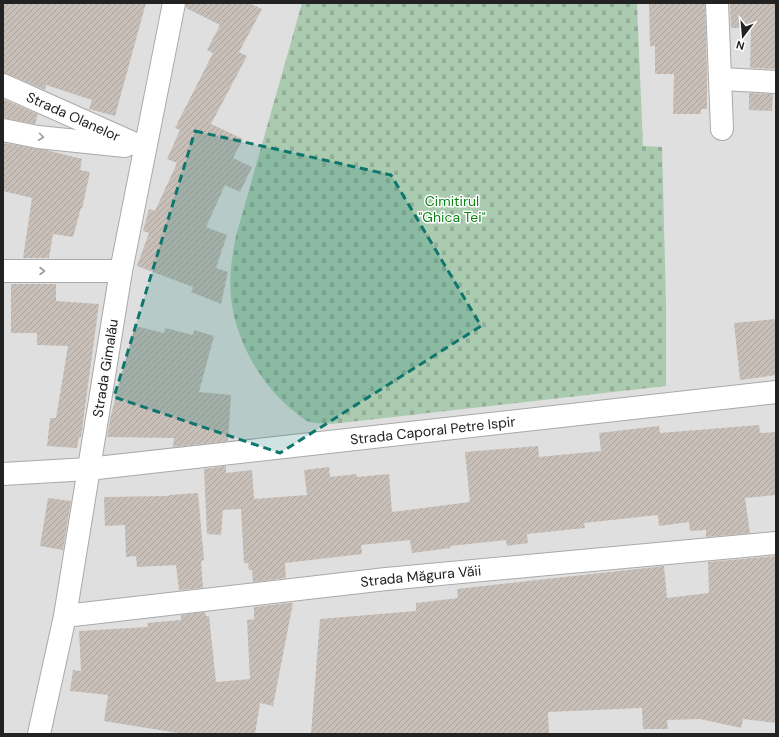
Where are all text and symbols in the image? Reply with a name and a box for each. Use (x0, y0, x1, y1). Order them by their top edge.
north arrow (723, 16, 763, 56)
text: N (734, 38, 746, 53)
street label: Strada Olanelor (24, 88, 123, 145)
one-way arrow (38, 132, 44, 141)
park label: Cimitirul "Ghica Tei" (418, 192, 486, 226)
one-way arrow (39, 267, 45, 275)
street label: Strada Gimalău (88, 318, 122, 419)
street label: Strada Caporal Petre Ispir (349, 412, 516, 449)
street label: Strada Măgura Văii (359, 561, 482, 591)

